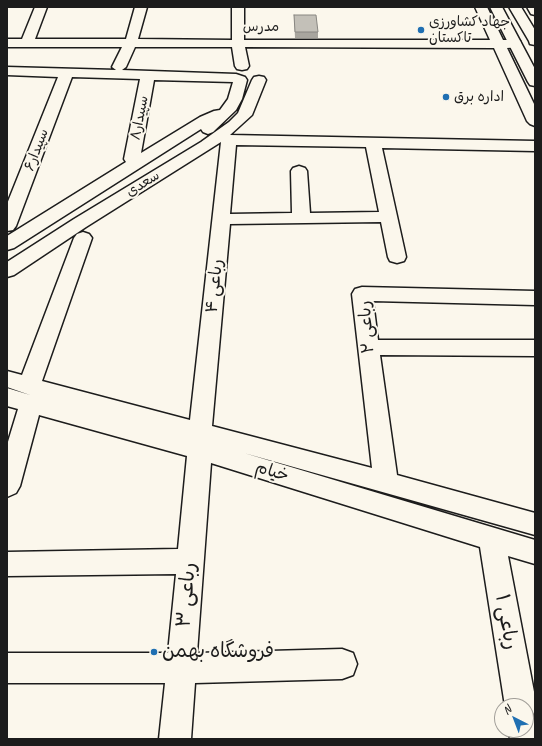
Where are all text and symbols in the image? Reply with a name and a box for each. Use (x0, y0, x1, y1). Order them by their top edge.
place label: جهاد کشاورزی تاکستان (429, 14, 510, 46)
street label: مدرس (243, 19, 279, 35)
marker: جهاد کشاورزی تاکستان (416, 25, 426, 35)
place label: اداره برق (454, 89, 504, 105)
marker: اداره برق (441, 92, 451, 102)
street label: سپیدار۸ (127, 94, 153, 142)
street label: سپیدار۶ (21, 127, 53, 173)
street label: سعدی (123, 167, 163, 201)
street label: رباعی ۴ (202, 258, 228, 314)
street label: رباعی ۲ (355, 300, 379, 354)
street label: خیام (253, 457, 291, 487)
street label: رباعی ۳ (172, 561, 202, 629)
street label: رباعی ۱ (489, 592, 523, 652)
place label: فروشگاه بهمن (162, 640, 274, 664)
marker: فروشگاه بهمن (149, 647, 159, 657)
north arrow (494, 698, 534, 738)
text: N (499, 702, 514, 717)

